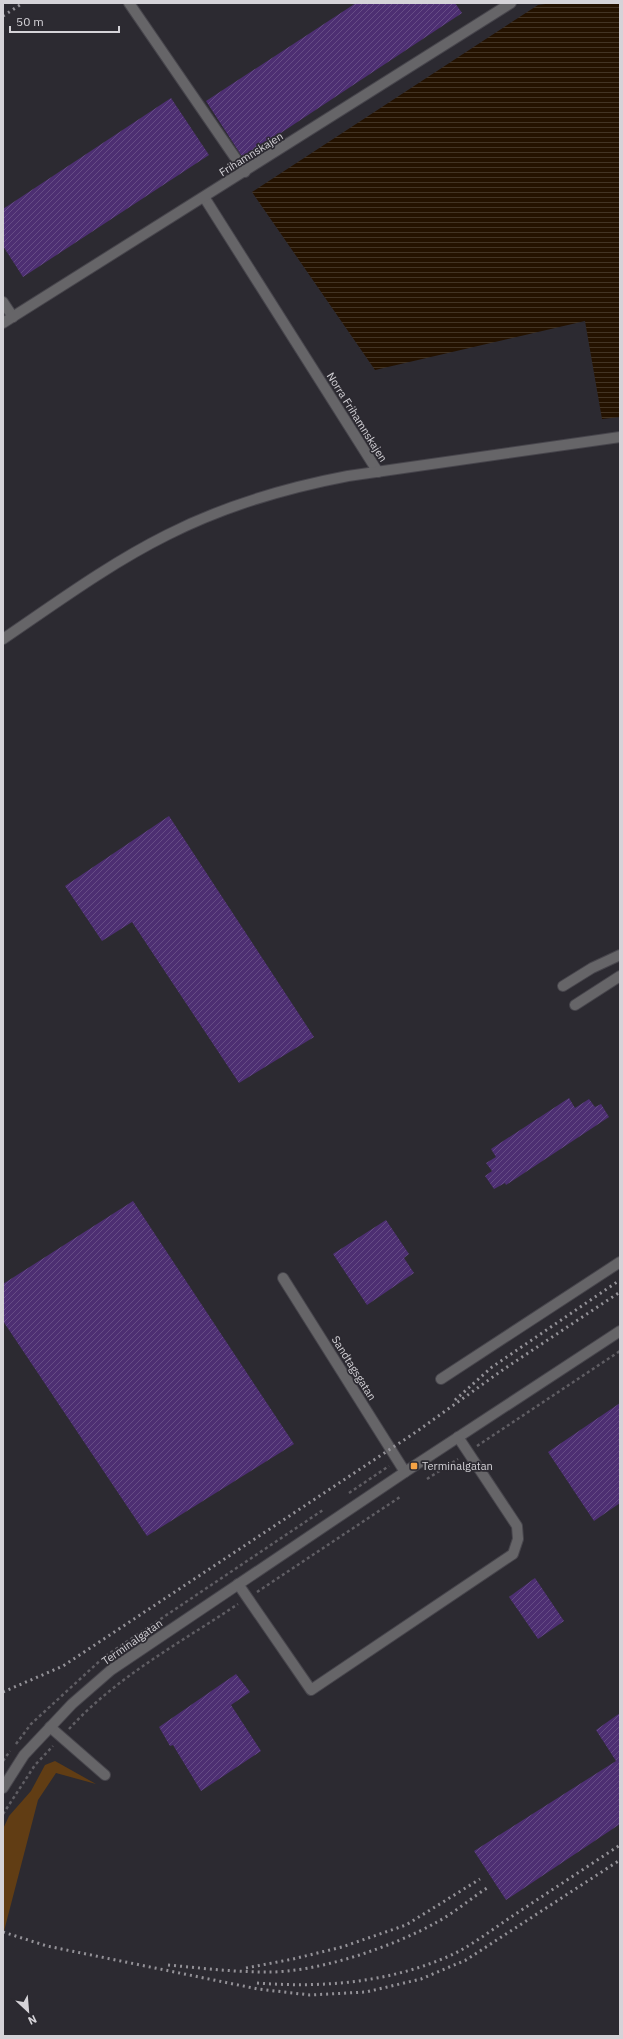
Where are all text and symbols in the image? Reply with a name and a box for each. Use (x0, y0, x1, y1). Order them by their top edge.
scale bar (10, 8, 119, 34)
text: 50 m (16, 14, 44, 29)
street label: Frihamnskajen (216, 129, 286, 179)
street label: Norra Frihamnskajen (324, 370, 390, 464)
street label: Sandtagsgatan (329, 1333, 379, 1403)
place label: Terminalgatan (422, 1459, 493, 1473)
marker: Terminalgatan (409, 1461, 419, 1471)
street label: Terminalgatan (99, 1616, 165, 1668)
north arrow (8, 1991, 48, 2031)
text: N (26, 2012, 39, 2028)

